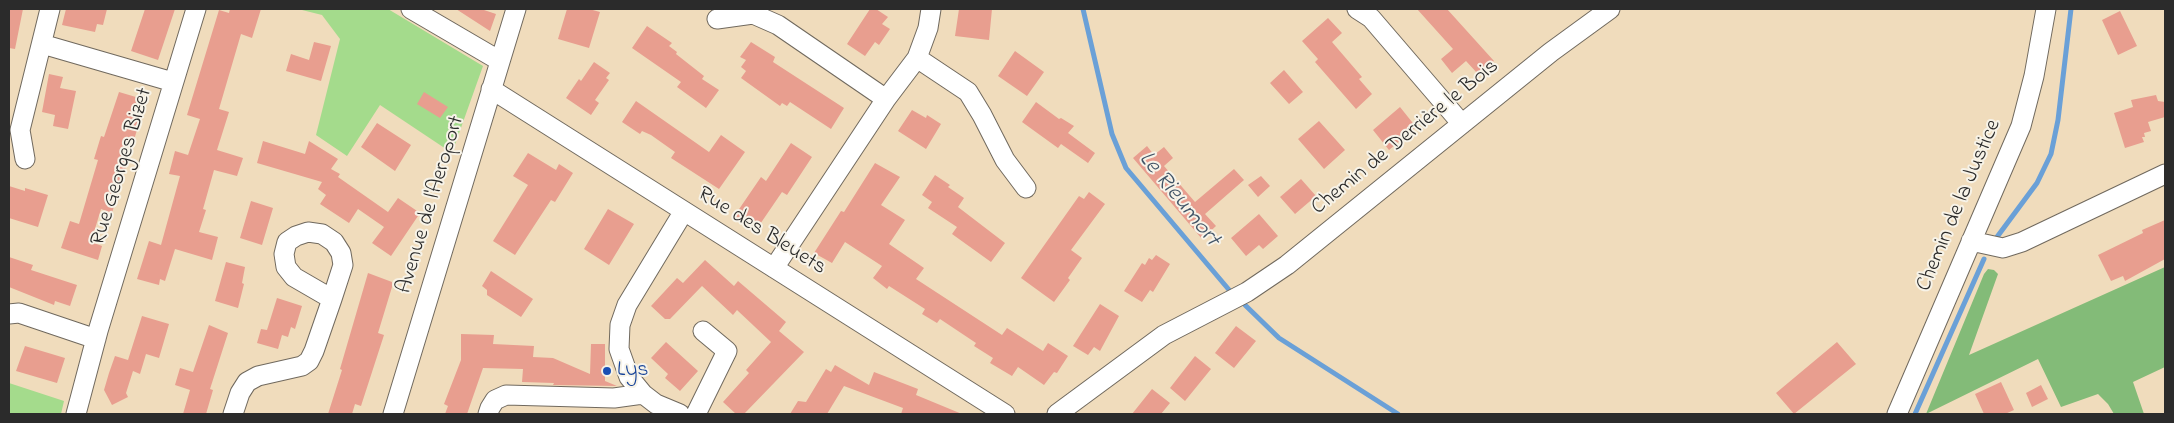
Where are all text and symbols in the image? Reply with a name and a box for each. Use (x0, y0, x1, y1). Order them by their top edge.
street label: Chemin de Derrière le Bois (1307, 54, 1505, 222)
street label: Rue Georges Bizet (86, 85, 160, 249)
street label: Avenue de l'Aeroport (392, 113, 472, 297)
street label: Chemin de la Justice (1912, 116, 2008, 296)
water label: Le Rieumort (1131, 147, 1225, 253)
street label: Rue des Bleuets (692, 182, 830, 282)
place label: Lys (617, 358, 649, 384)
marker: Lys (601, 365, 613, 377)

